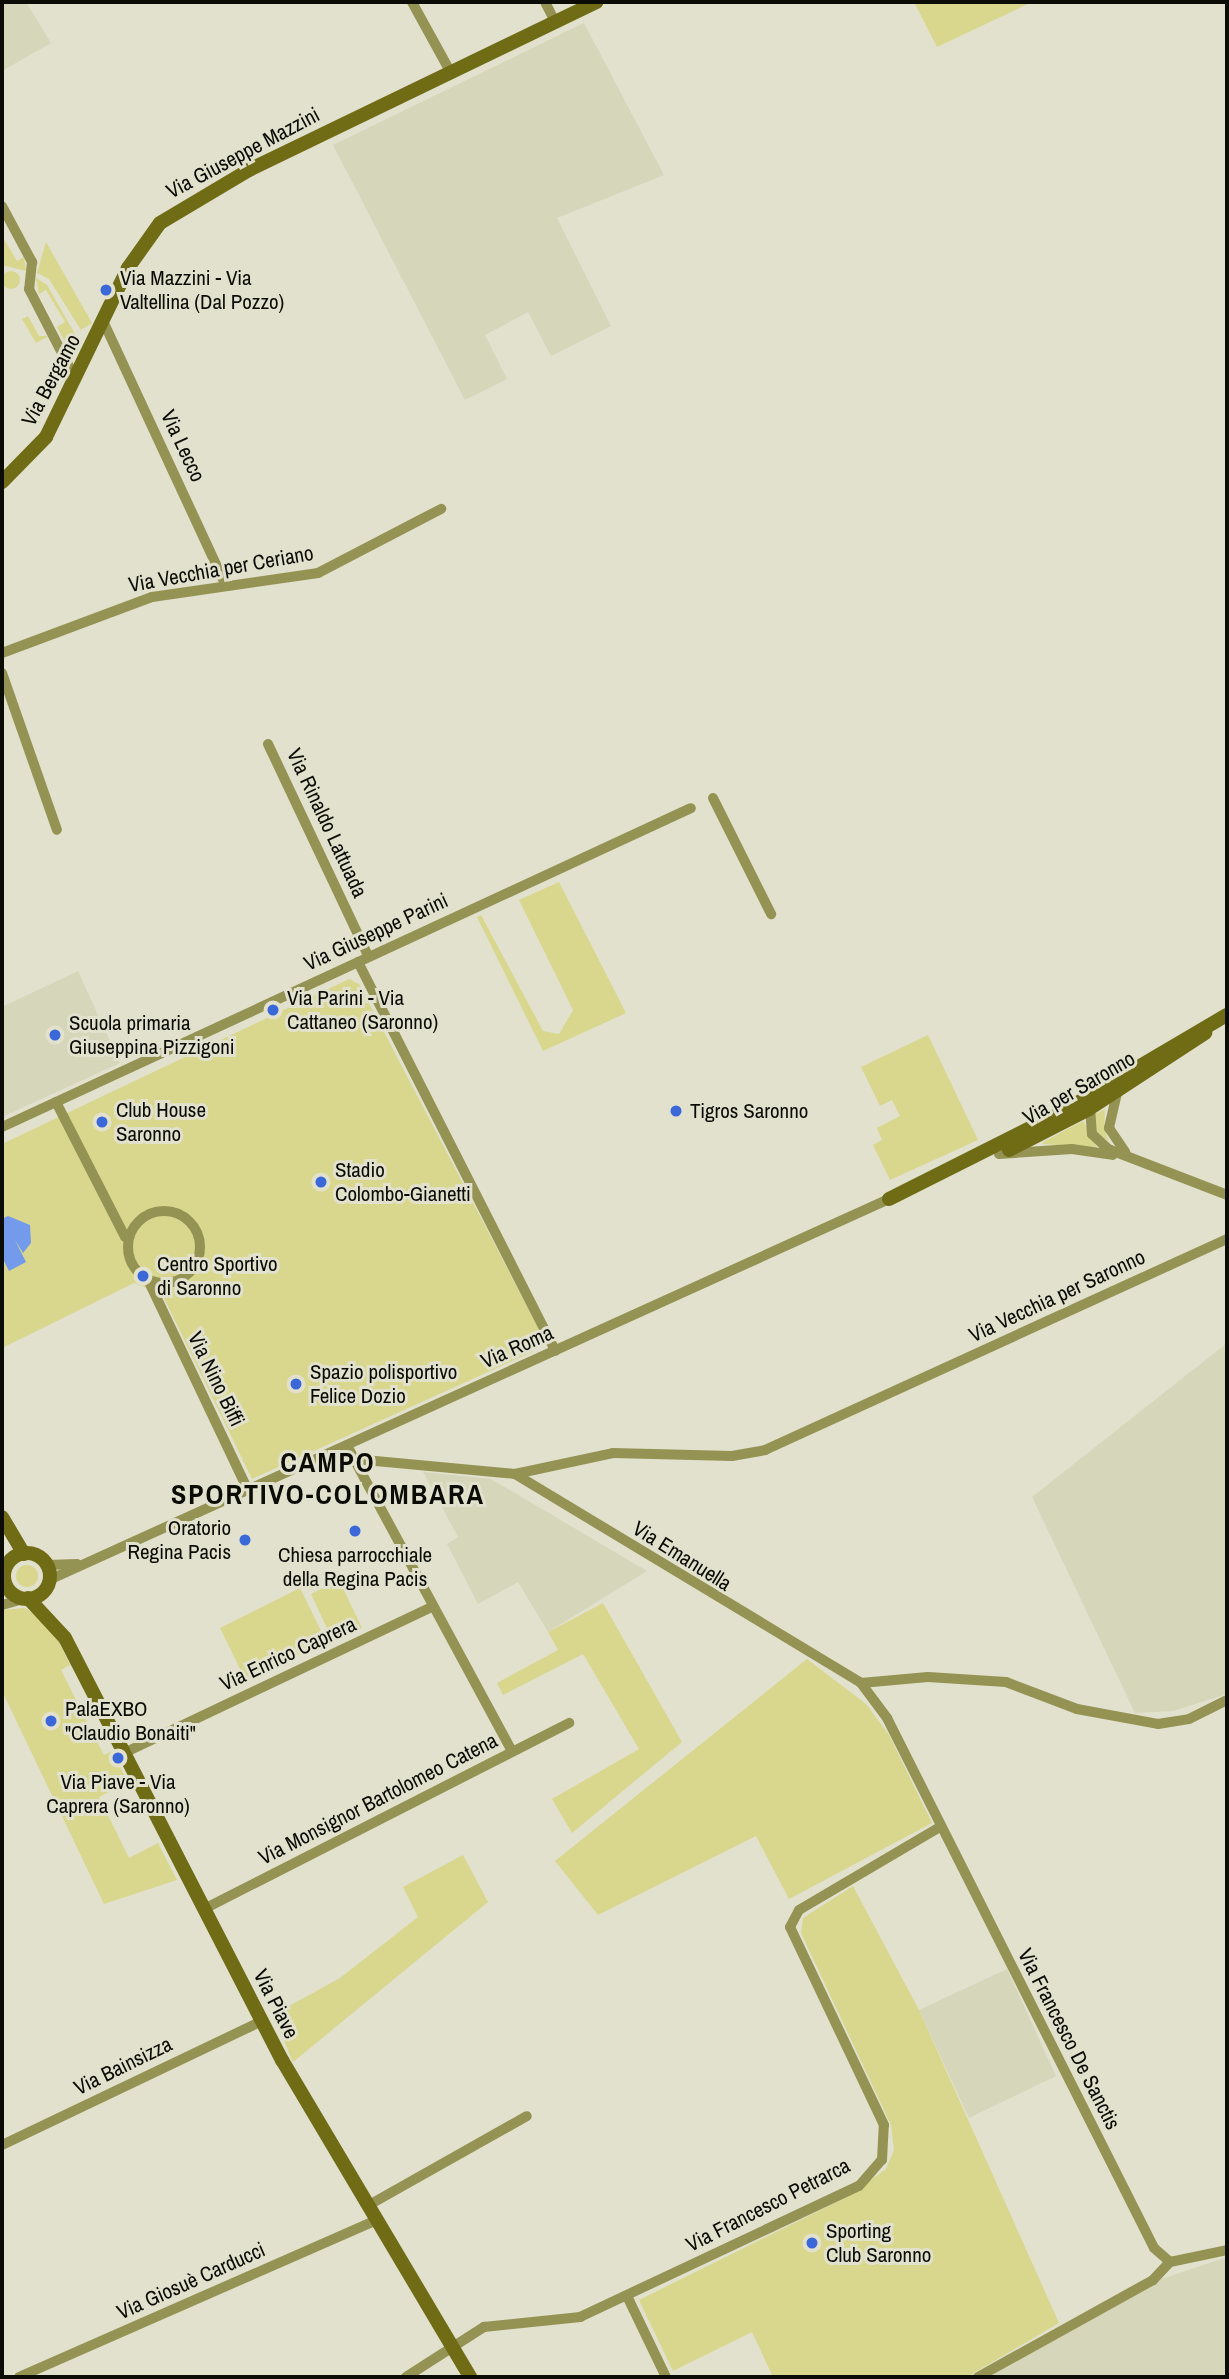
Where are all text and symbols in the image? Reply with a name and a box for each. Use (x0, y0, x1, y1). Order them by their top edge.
street label: Via Giuseppe Mazzini (162, 102, 324, 204)
place label: Via Mazzini - Via Valtellina (Dal Pozzo) (120, 265, 284, 315)
marker: Via Mazzini - Via Valtellina (Dal Pozzo) (98, 282, 114, 298)
street label: Via Bergamo (16, 330, 86, 430)
street label: Via Lecco (155, 406, 211, 486)
street label: Via Vecchia per Ceriano (127, 540, 315, 598)
street label: Via Rinaldo Lattuada (281, 744, 373, 902)
street label: Via Giuseppe Parini (300, 888, 452, 976)
place label: Via Parini - Via Cattaneo (Saronno) (287, 985, 438, 1035)
marker: Via Parini - Via Cattaneo (Saronno) (265, 1002, 281, 1018)
place label: Scuola primaria Giuseppina Pizzigoni (69, 1010, 235, 1060)
marker: Scuola primaria Giuseppina Pizzigoni (47, 1027, 63, 1043)
street label: Via per Saronno (1019, 1046, 1139, 1130)
place label: Club House Saronno (116, 1097, 206, 1147)
place label: Tigros Saronno (690, 1098, 808, 1124)
marker: Tigros Saronno (668, 1103, 684, 1119)
marker: Club House Saronno (94, 1114, 110, 1130)
place label: Stadio Colombo-Gianetti (335, 1157, 471, 1207)
marker: Stadio Colombo-Gianetti (313, 1174, 329, 1190)
street label: Via Vecchia per Saronno (965, 1244, 1149, 1348)
place label: Centro Sportivo di Saronno (157, 1251, 278, 1301)
marker: Centro Sportivo di Saronno (135, 1268, 151, 1284)
street label: Via Roma (477, 1320, 557, 1374)
street label: Via Nino Biffi (182, 1328, 250, 1430)
place label: Spazio polisportivo Felice Dozio (310, 1359, 457, 1409)
marker: Spazio polisportivo Felice Dozio (288, 1376, 304, 1392)
district label: CAMPO SPORTIVO-COLOMBARA (173, 1445, 483, 1511)
place label: Oratorio Regina Pacis (128, 1515, 231, 1565)
street label: Via Emanuella (628, 1516, 736, 1596)
marker: Chiesa parrocchiale della Regina Pacis (347, 1523, 363, 1539)
marker: Oratorio Regina Pacis (237, 1532, 253, 1548)
place label: Chiesa parrocchiale della Regina Pacis (278, 1542, 432, 1592)
street label: Via Enrico Caprera (216, 1611, 360, 1697)
place label: PalaEXBO "Claudio Bonaiti" (65, 1696, 196, 1746)
marker: PalaEXBO "Claudio Bonaiti" (43, 1713, 59, 1729)
street label: Via Monsignor Bartolomeo Catena (254, 1728, 502, 1870)
marker: Via Piave - Via Caprera (Saronno) (110, 1750, 126, 1766)
place label: Via Piave - Via Caprera (Saronno) (46, 1769, 190, 1819)
street label: Via Francesco De Sanctis (1012, 1944, 1126, 2134)
street label: Via Piave (248, 1965, 304, 2043)
street label: Via Bainsizza (70, 2031, 176, 2101)
street label: Via Francesco Petrarca (682, 2153, 854, 2257)
place label: Sporting Club Saronno (826, 2218, 931, 2268)
marker: Sporting Club Saronno (804, 2235, 820, 2251)
street label: Via Giosuè Carducci (113, 2237, 269, 2325)

